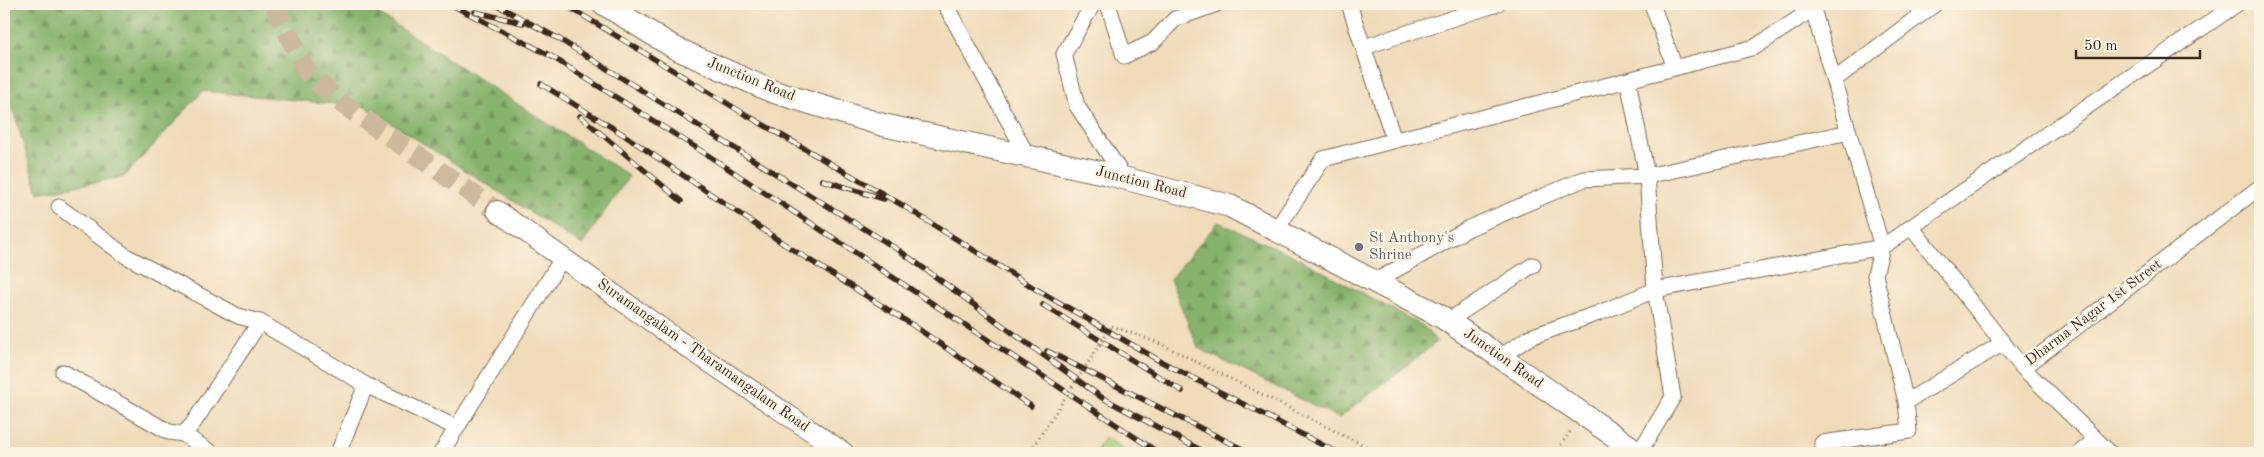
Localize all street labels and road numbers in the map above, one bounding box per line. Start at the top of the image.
street label: Junction Road [705,56,797,104]
street label: Junction Road [1094,164,1188,202]
street label: Dharma Nagar 1st Street [2023,257,2165,369]
street label: Suramangalam - Tharamangalam Road [594,277,812,435]
street label: Junction Road [1461,326,1546,392]

